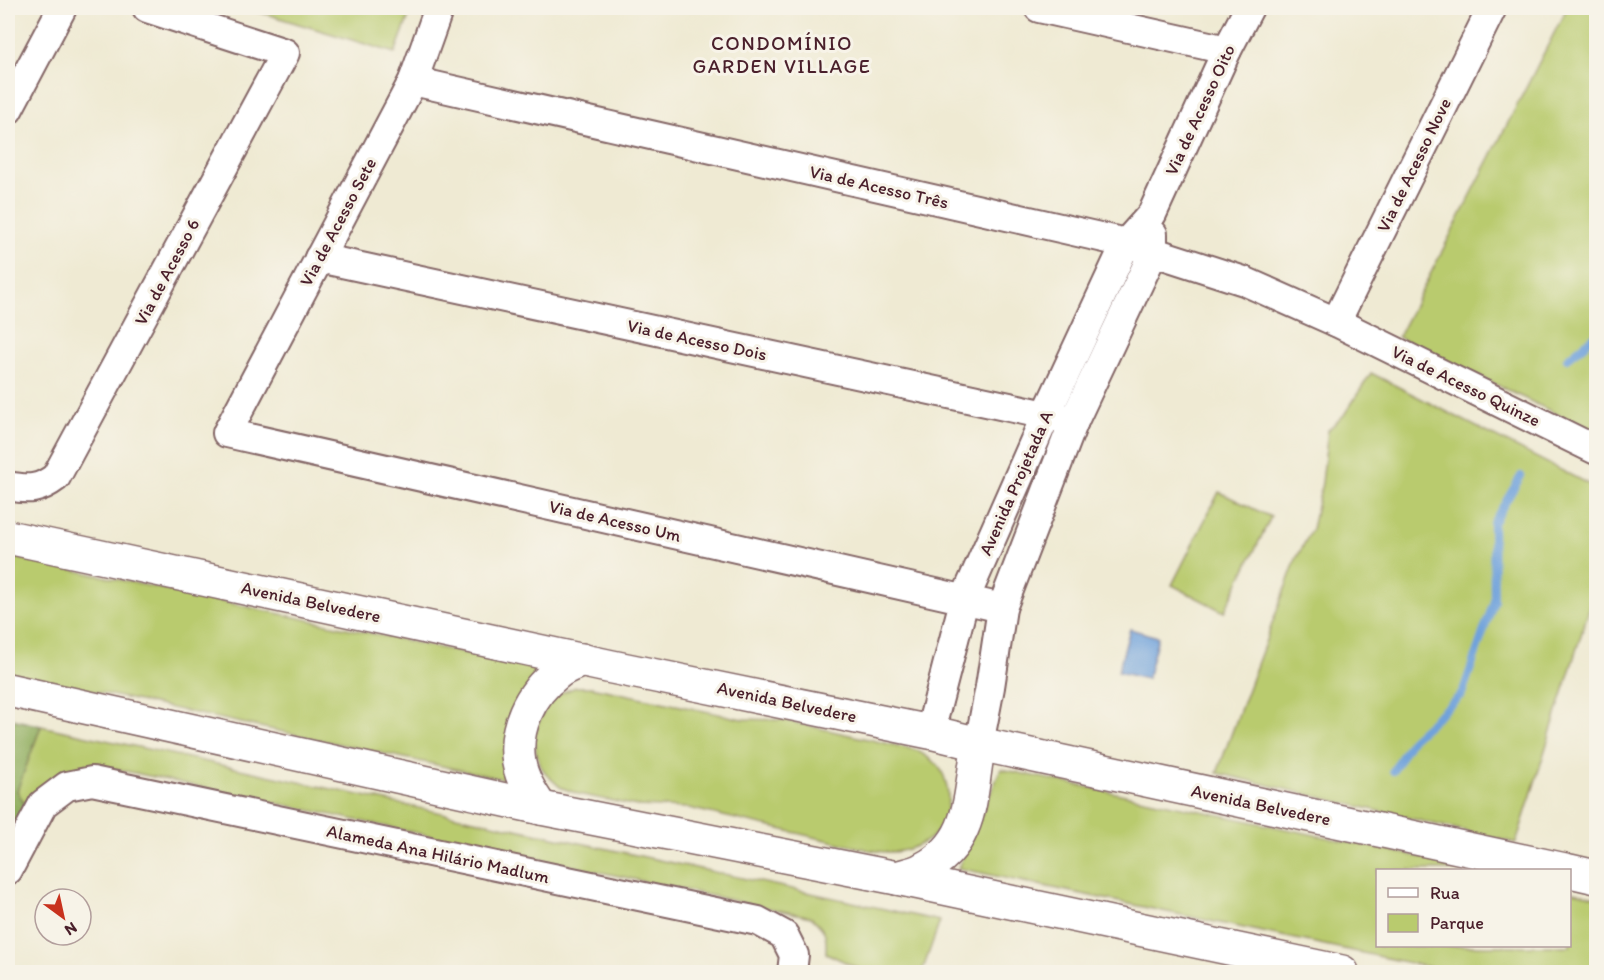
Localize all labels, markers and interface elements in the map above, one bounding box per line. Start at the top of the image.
district label: CONDOMÍNIO GARDEN VILLAGE [693,31,871,78]
street label: Via de Acesso Oito [1160,41,1240,179]
street label: Via de Acesso Nove [1372,94,1456,236]
street label: Via de Acesso Sete [295,154,381,290]
street label: Via de Acesso Três [807,160,951,214]
street label: Via de Acesso 6 [130,215,204,329]
street label: Via de Acesso Dois [625,314,769,366]
street label: Via de Acesso Quinze [1388,340,1544,432]
street label: Avenida Projetada A [974,407,1058,559]
street label: Via de Acesso Um [547,495,684,547]
street label: Avenida Belvedere [239,576,383,628]
street label: Avenida Belvedere [715,676,859,728]
street label: Avenida Belvedere [1189,779,1333,831]
street label: Alameda Ana Hilário Madlum [325,820,551,888]
legend [1376,869,1571,947]
text: Rua [1430,882,1460,904]
north arrow [33,887,93,947]
text: Parque [1430,912,1484,934]
text: N [61,918,81,940]

